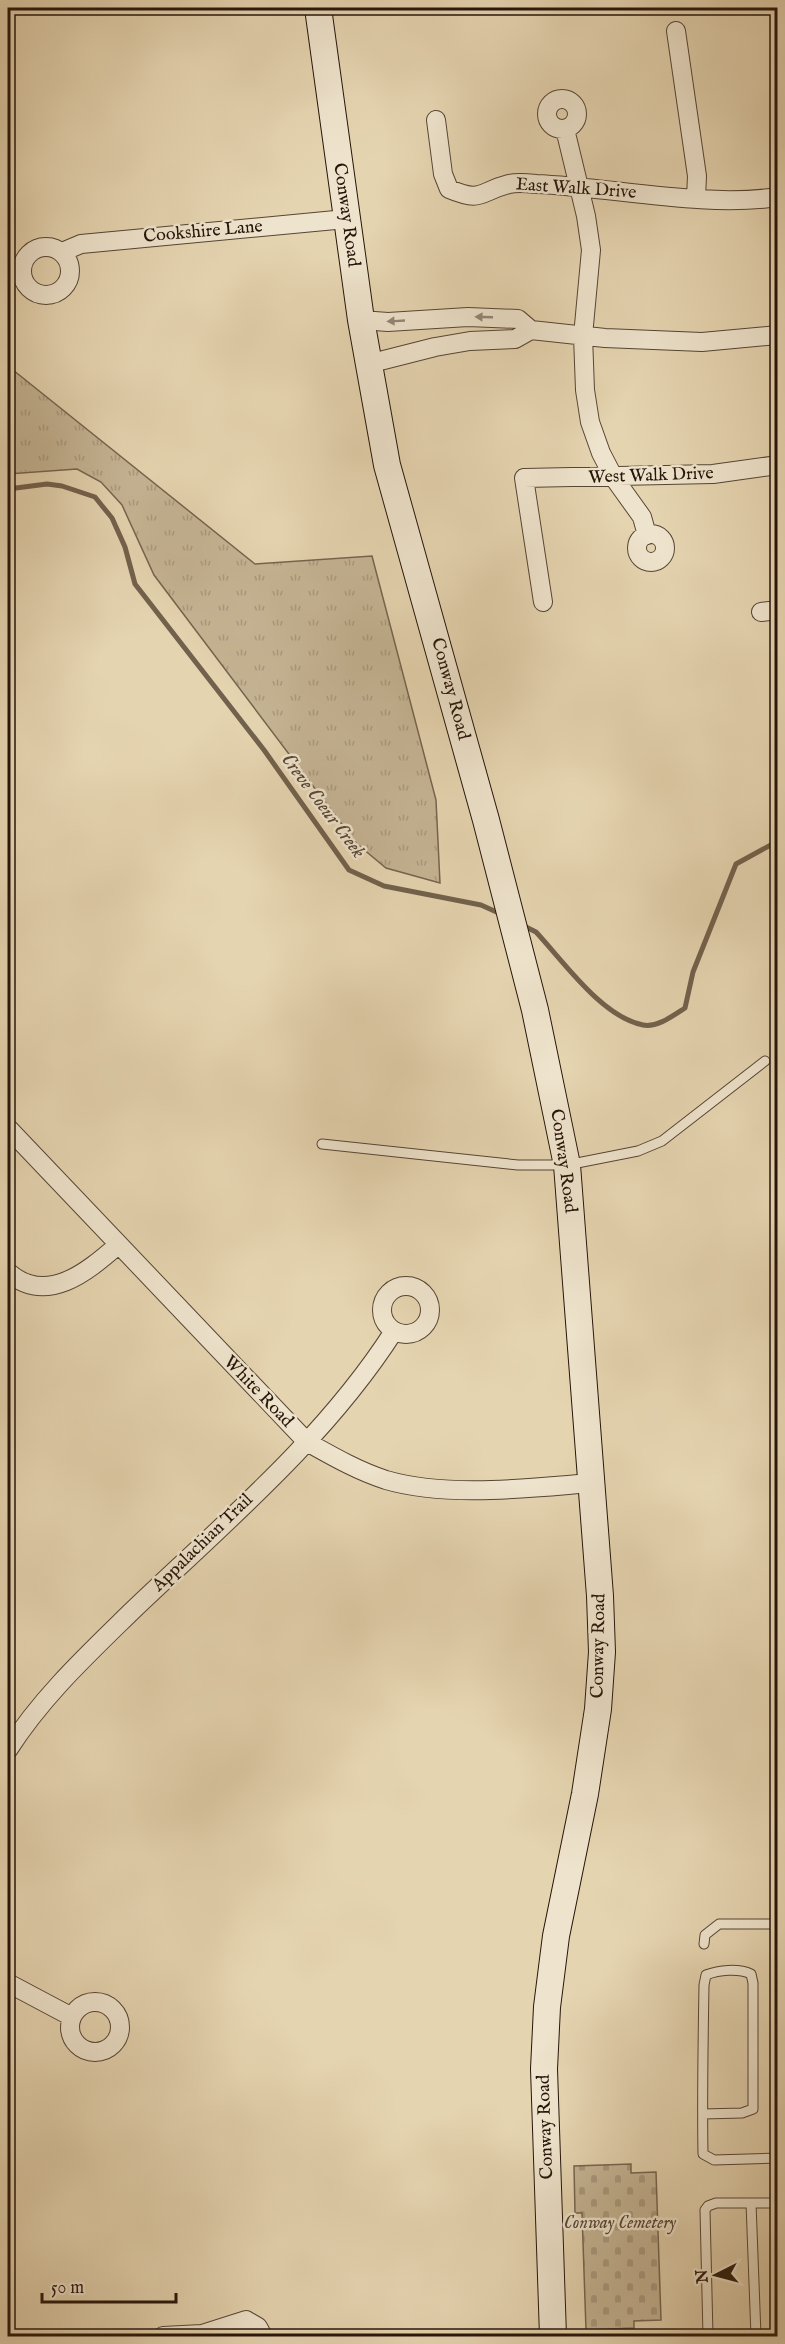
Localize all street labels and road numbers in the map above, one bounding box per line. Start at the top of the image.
street label: Conway Road [327,162,365,269]
street label: East Walk Drive [515,173,637,205]
street label: Cookshire Lane [142,215,264,249]
street label: West Walk Drive [588,462,714,490]
street label: Conway Road [425,635,475,743]
street label: Conway Road [544,1108,582,1215]
street label: White Road [218,1351,298,1433]
street label: Appalachian Trail [147,1489,258,1598]
street label: Conway Road [587,1593,611,1699]
street label: Conway Road [533,2074,559,2180]

